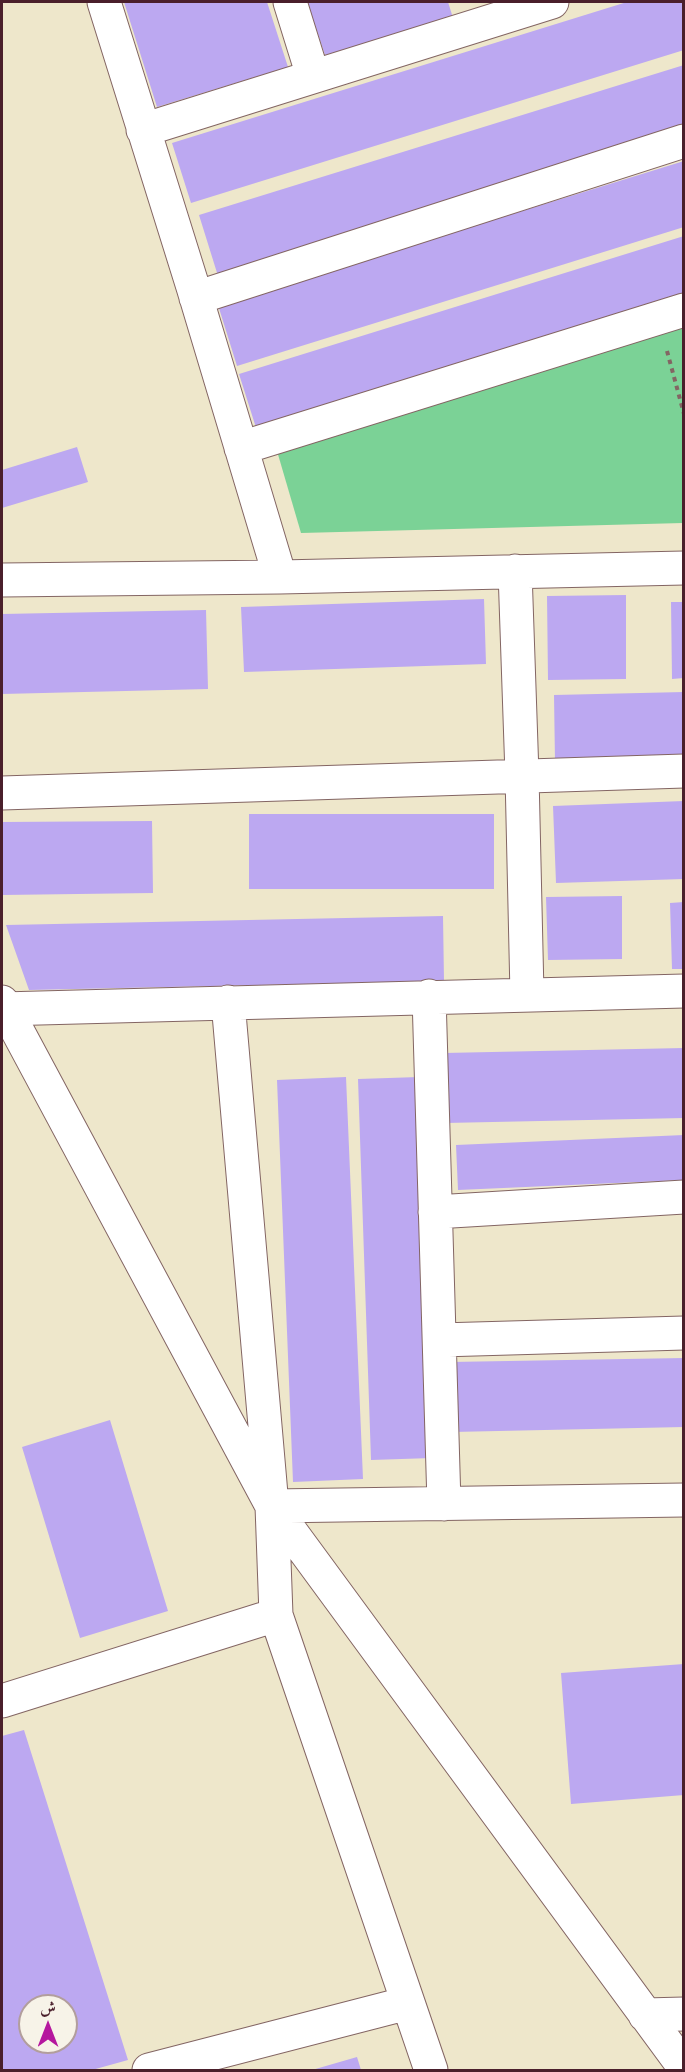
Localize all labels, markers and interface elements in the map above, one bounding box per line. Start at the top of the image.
north arrow [18,1994,78,2054]
text: ش [40,1997,56,2019]

